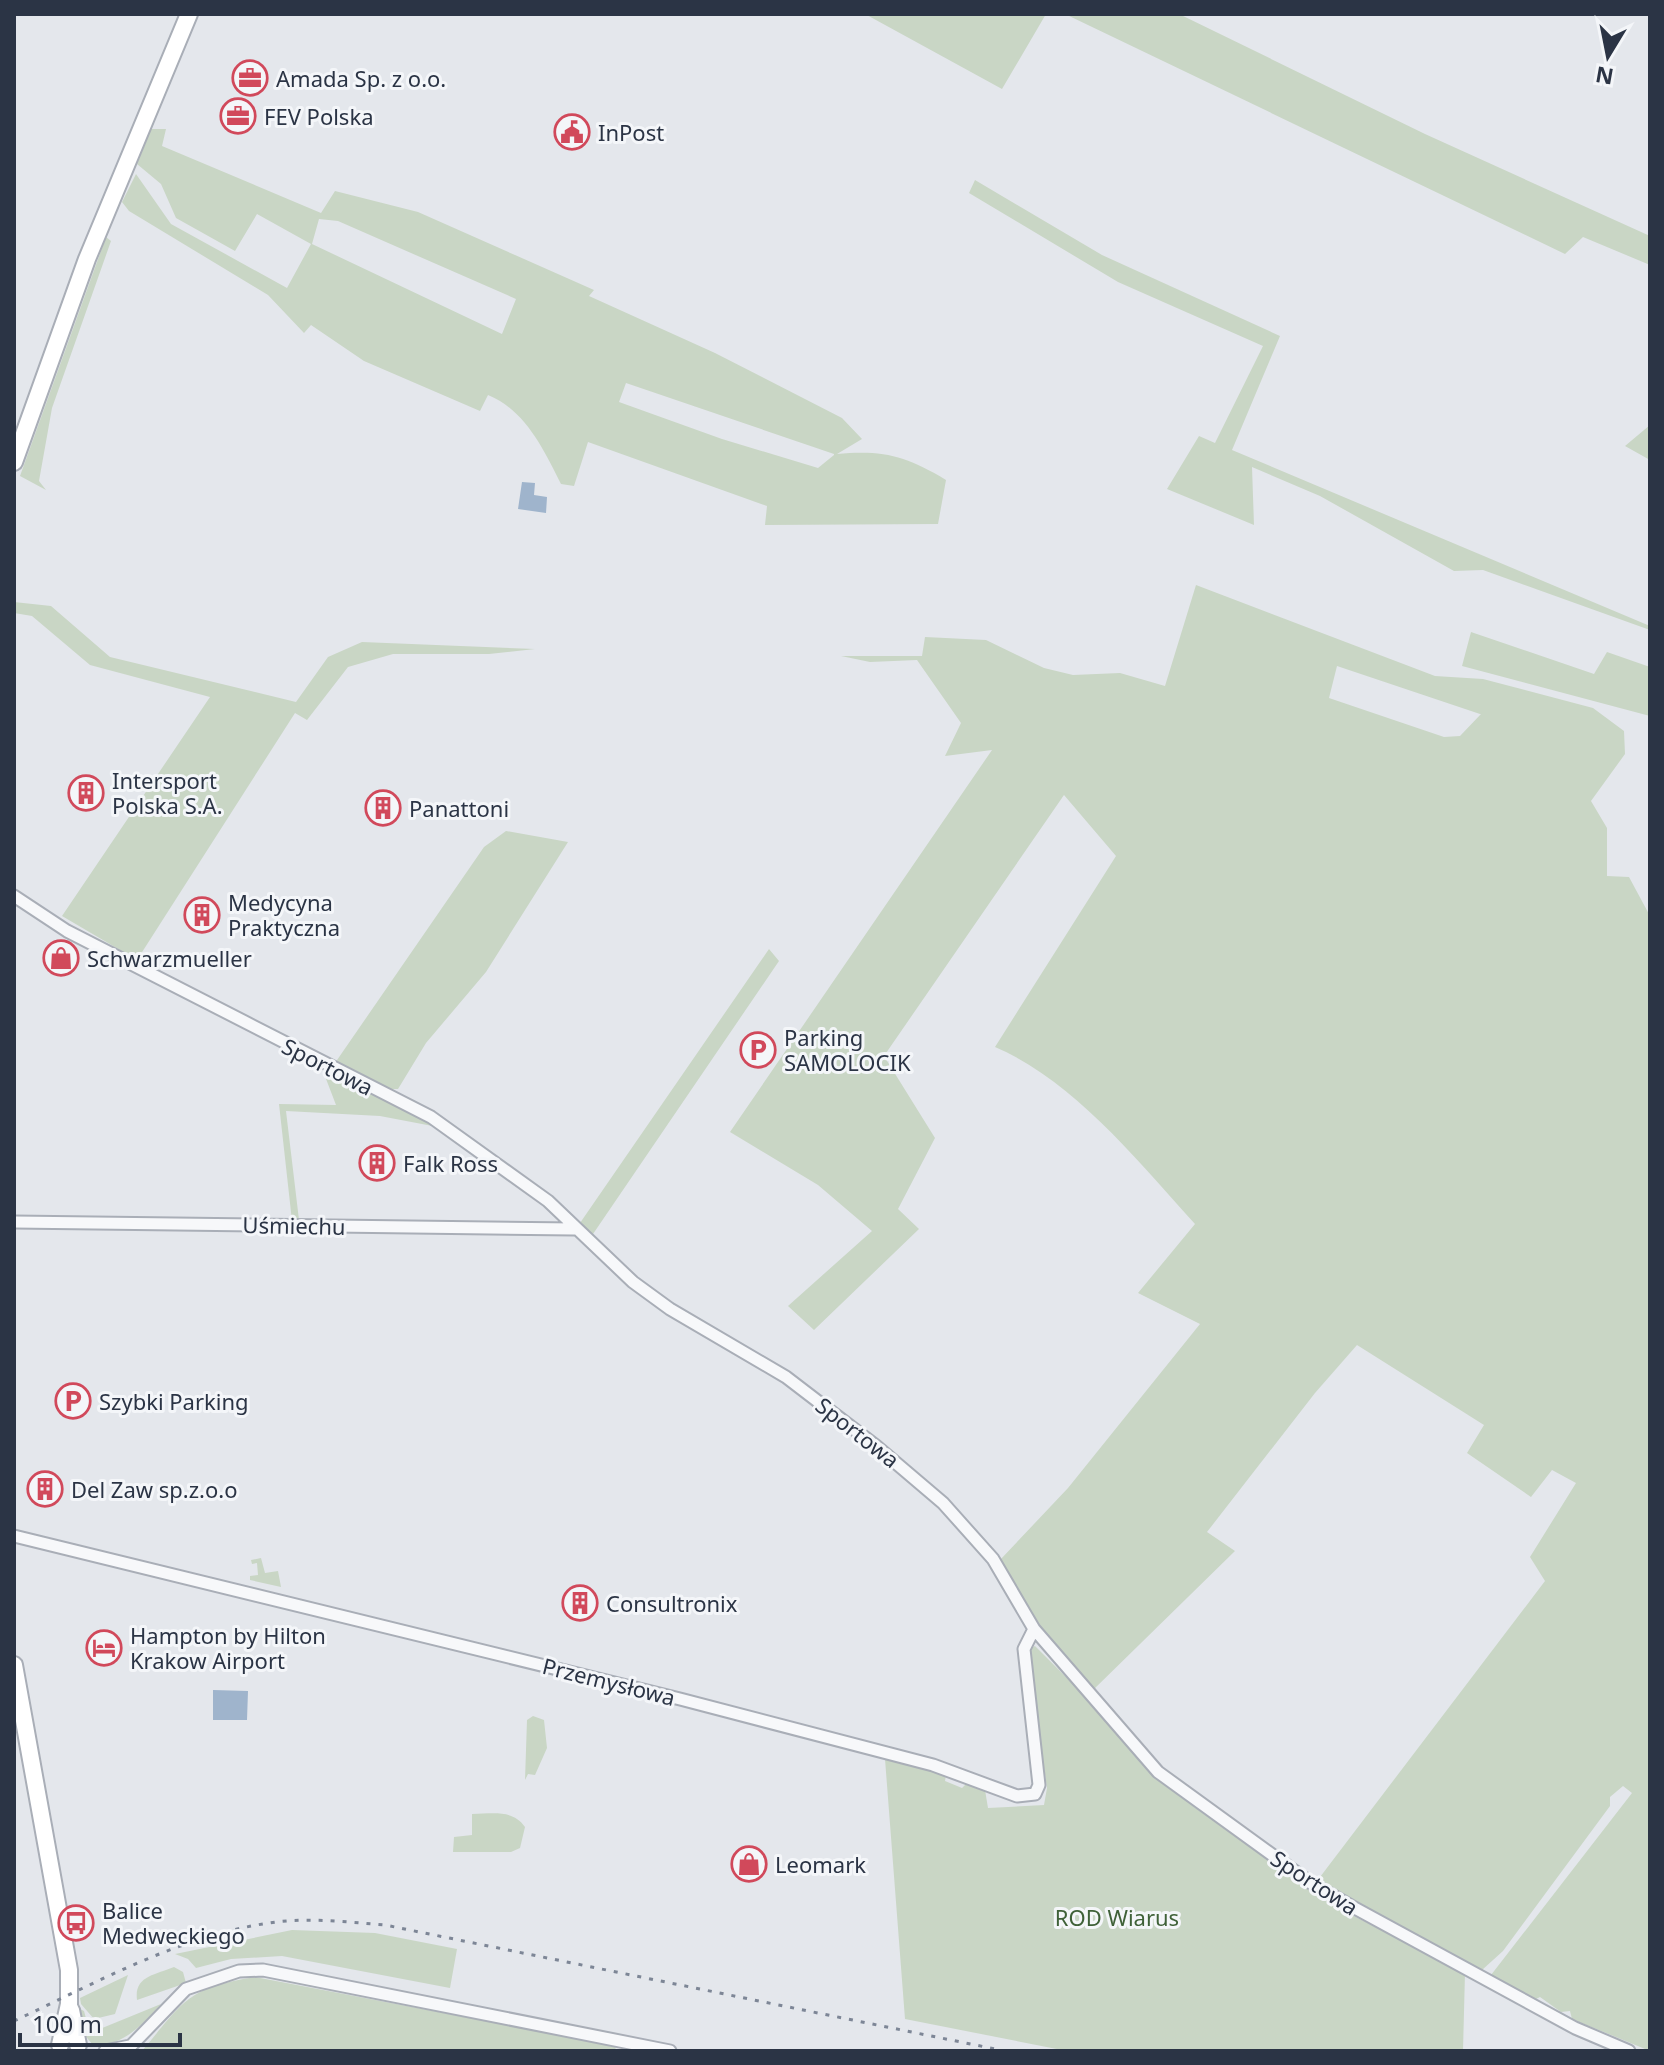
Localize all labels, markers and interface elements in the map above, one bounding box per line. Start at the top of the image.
north arrow [1568,16,1648,96]
office icon: Amada Sp. z o.o. [231,59,269,97]
text: N [1593,60,1616,93]
place label: Amada Sp. z o.o. [276,63,446,93]
office icon: FEV Polska [219,97,257,135]
place label: FEV Polska [264,101,374,131]
public building icon: InPost [553,113,591,151]
place label: InPost [598,117,664,147]
place label: Intersport Polska S.A. [112,765,223,820]
building icon: Intersport Polska S.A. [67,774,105,812]
building icon: Panattoni [364,789,402,827]
place label: Panattoni [409,793,509,823]
place label: Medycyna Praktyczna [228,887,340,942]
building icon: Medycyna Praktyczna [183,896,221,934]
shop icon: Schwarzmueller [42,939,80,977]
place label: Schwarzmueller [87,943,252,973]
place label: Parking SAMOLOCIK [784,1022,911,1077]
street label: Sportowa [277,1030,379,1102]
parking icon: Parking SAMOLOCIK [739,1031,777,1069]
building icon: Falk Ross [358,1144,396,1182]
place label: Falk Ross [403,1148,498,1178]
street label: Uśmiechu [242,1209,346,1241]
parking icon: Szybki Parking [54,1382,92,1420]
place label: Szybki Parking [99,1386,249,1416]
street label: Sportowa [810,1390,906,1474]
building icon: Del Zaw sp.z.o.o [26,1470,64,1508]
place label: Del Zaw sp.z.o.o [71,1474,238,1504]
building icon: Consultronix [561,1584,599,1622]
place label: Consultronix [606,1588,738,1618]
place label: Hampton by Hilton Krakow Airport [130,1620,326,1675]
hotel icon: Hampton by Hilton Krakow Airport [85,1629,123,1667]
street label: Przemysłowa [540,1650,678,1712]
street label: Sportowa [1266,1843,1364,1921]
shop icon: Leomark [730,1845,768,1883]
place label: Leomark [775,1849,866,1879]
place label: Balice Medweckiego [102,1895,245,1950]
park label: ROD Wiarus [1055,1902,1179,1932]
bus stop icon: Balice Medweckiego [57,1904,95,1942]
scale bar [20,1997,180,2047]
text: 100 m [32,2007,102,2040]

